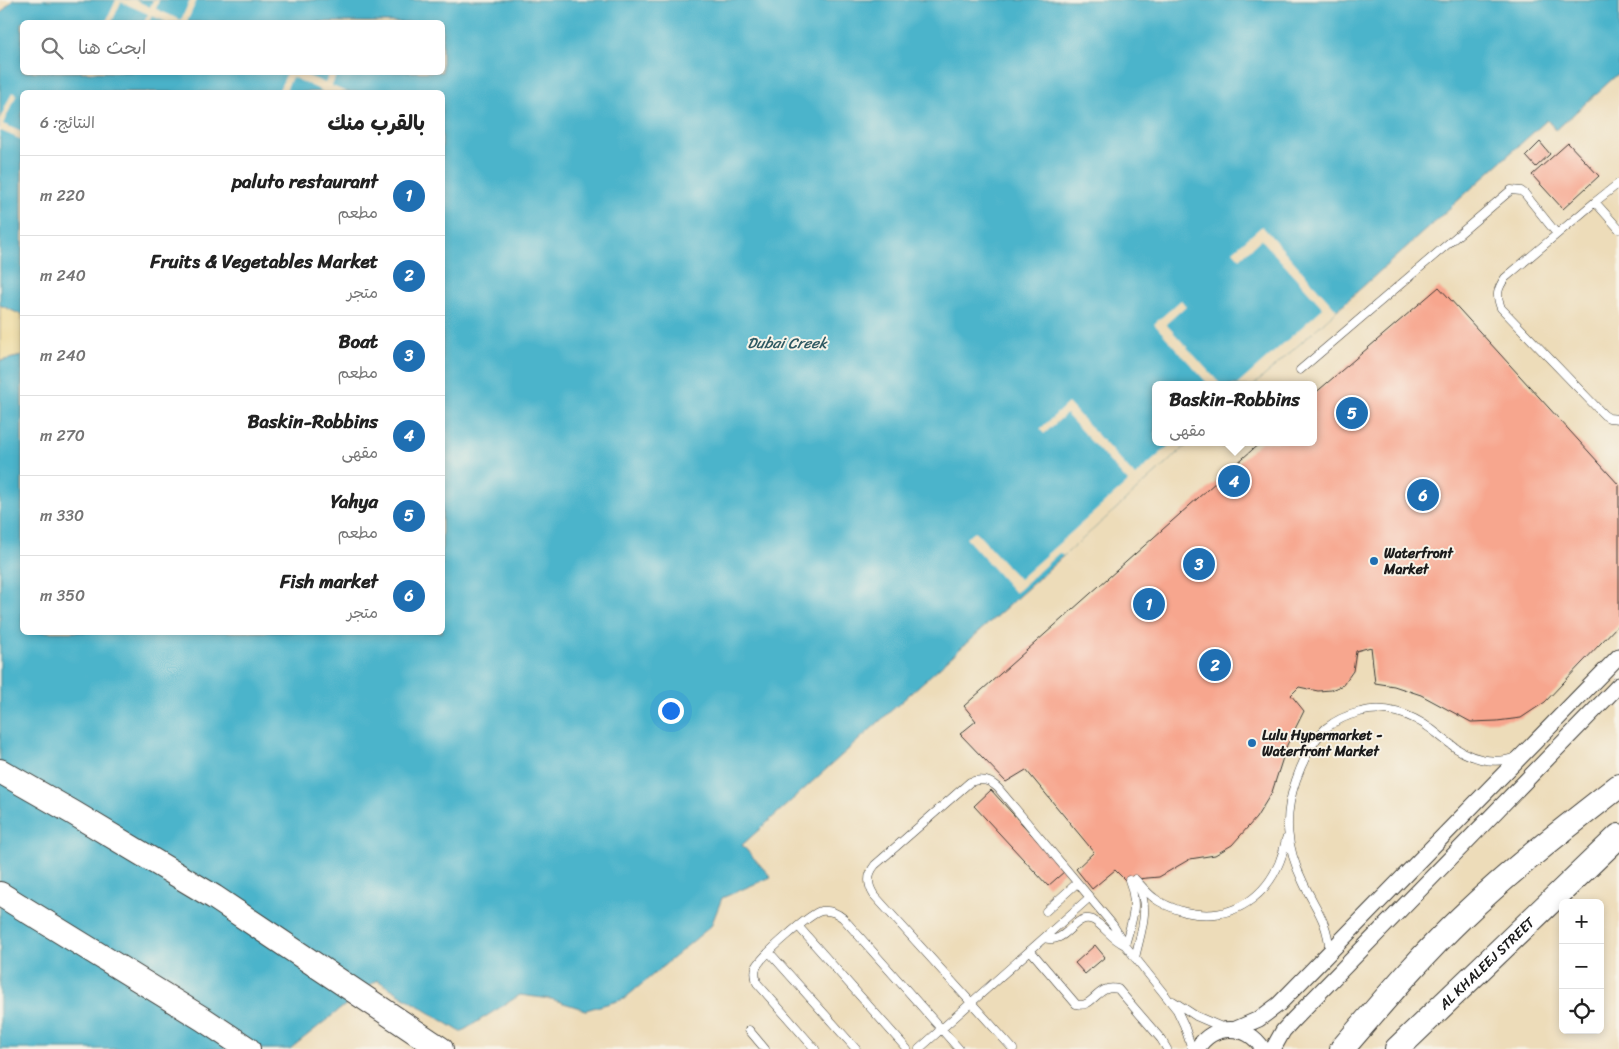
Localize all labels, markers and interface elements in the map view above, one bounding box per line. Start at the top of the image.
search box [20,20,445,75]
text: ابحث هنا [78,31,146,64]
icon: search [38,34,66,62]
text: بالقرب منك [327,104,425,142]
text: النتائج: 6 [40,108,95,137]
text: paluto restaurant [232,165,378,198]
text: 220 m [40,181,85,210]
text: 1 [406,181,412,210]
text: مطعم [338,198,378,227]
text: Fruits & Vegetables Market [150,245,378,278]
text: 240 m [40,261,86,290]
text: 2 [404,261,414,290]
text: متجر [347,278,378,307]
text: Boat [339,325,378,358]
water label: Dubai Creek [747,330,828,356]
text: 240 m [40,341,86,370]
text: 3 [405,341,413,370]
text: مطعم [338,358,378,387]
popup [1152,381,1317,446]
text: Baskin-Robbins [1169,383,1300,416]
pin: 5 [1336,394,1368,432]
text: Baskin-Robbins [247,405,378,438]
text: مقهى [1169,416,1206,445]
text: 270 m [40,421,85,450]
text: 4 [404,421,414,450]
text: مقهى [341,438,378,467]
pin: 4 [1218,462,1250,500]
pin: 6 [1407,476,1439,514]
text: Yahya [331,485,378,518]
text: 330 m [40,501,84,530]
text: 5 [404,501,414,530]
text: مطعم [338,518,378,547]
place label: Waterfront Market [1383,541,1454,582]
pin: 3 [1183,545,1215,583]
marker: Waterfront Market [1368,555,1380,567]
text: Fish market [280,565,378,598]
text: 350 m [40,581,85,610]
text: 6 [404,581,414,610]
pin: 1 [1133,585,1165,623]
text: متجر [347,598,378,627]
pin: 2 [1199,646,1231,684]
your location [658,698,684,724]
place label: Lulu Hypermarket - Waterfront Market [1262,723,1383,764]
marker: Lulu Hypermarket - Waterfront Market [1246,737,1258,749]
map controls [1559,899,1604,1034]
button: + [1559,899,1604,944]
street label: AL KHALEEJ STREET [1432,910,1541,1017]
button: − [1559,944,1604,989]
button: locate [1559,989,1604,1034]

